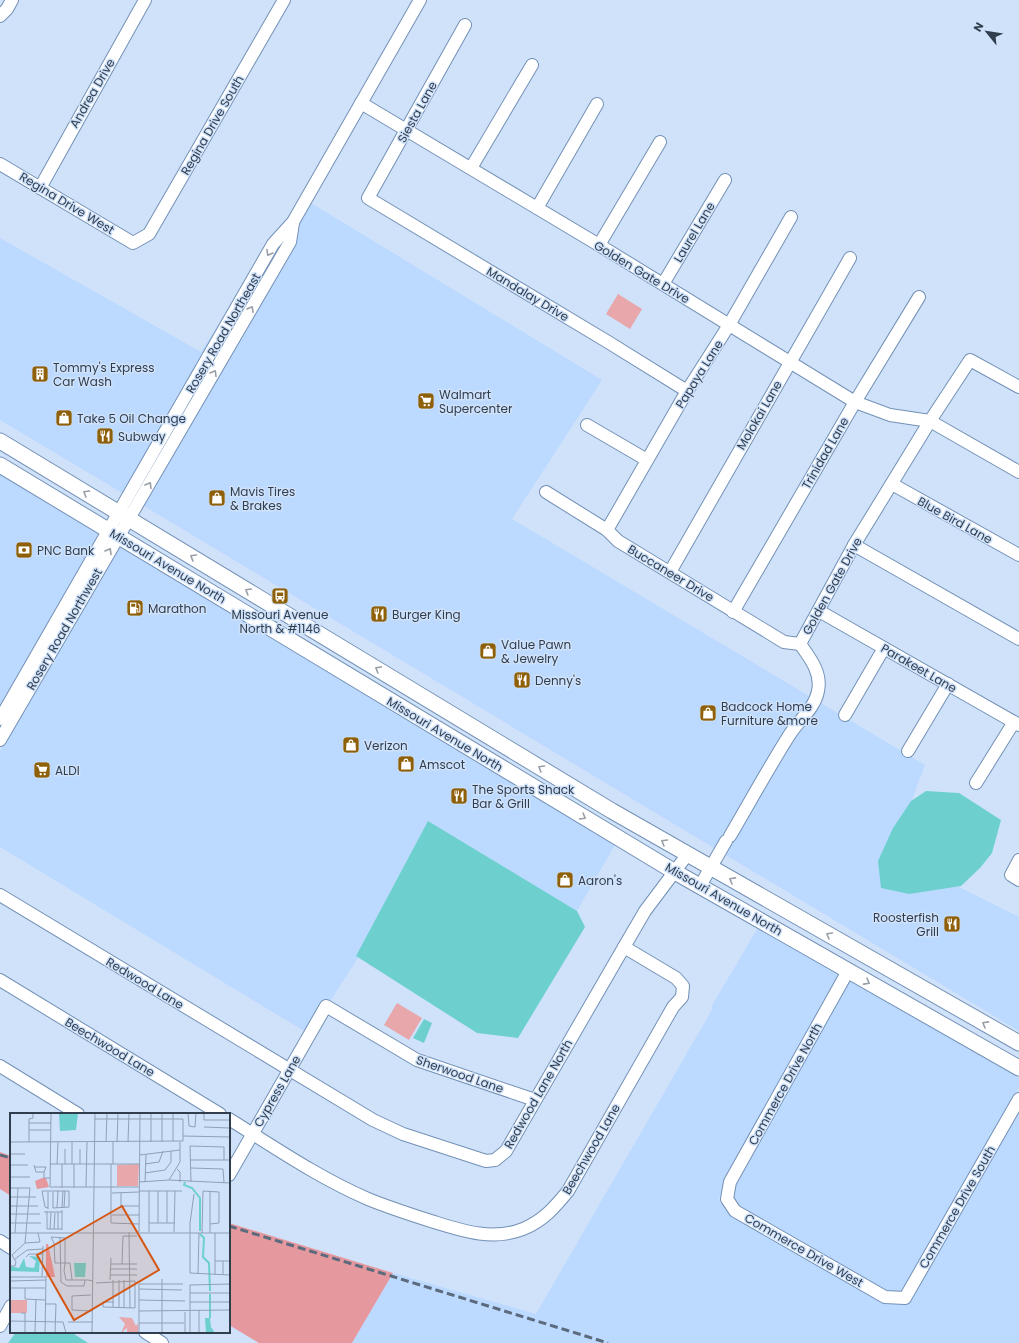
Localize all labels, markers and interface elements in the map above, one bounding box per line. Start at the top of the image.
north arrow [967,12,1007,52]
text: N [969,19,987,35]
street label: Andrea Drive [65,55,119,131]
street label: Regina Drive South [177,72,247,178]
street label: Siesta Lane [393,78,441,146]
street label: Regina Drive West [16,168,118,238]
street label: Laurel Lane [669,199,719,265]
street label: Golden Gate Drive [591,237,693,307]
one-way arrow [266,248,273,256]
street label: Mandalay Drive [484,263,572,325]
street label: Rosery Road Northeast [182,270,264,396]
one-way arrow [247,306,254,313]
street label: Papaya Lane [671,337,727,411]
place label: Tommy's Express Car Wash [53,359,155,390]
building icon: Tommy's Express Car Wash [30,364,50,384]
one-way arrow [210,370,217,377]
street label: Molokai Lane [732,377,786,453]
place label: Walmart Supercenter [439,386,513,417]
supermarket icon: Walmart Supercenter [416,391,436,411]
shop icon: Take 5 Oil Change [54,408,74,428]
place label: Take 5 Oil Change [77,410,186,427]
street label: Trinidad Lane [798,414,852,492]
restaurant icon: Subway [95,426,115,446]
place label: Subway [118,428,166,445]
one-way arrow [144,482,152,489]
place label: Mavis Tires & Brakes [230,483,295,514]
shop icon: Mavis Tires & Brakes [207,488,227,508]
one-way arrow [83,490,90,497]
street label: Blue Bird Lane [915,492,995,548]
street label: Missouri Avenue North [107,525,229,607]
street label: Golden Gate Drive [798,534,866,638]
bank icon: PNC Bank [14,540,34,560]
street label: Buccaneer Drive [625,540,717,606]
place label: PNC Bank [37,542,95,559]
one-way arrow [105,548,112,555]
one-way arrow [190,554,197,562]
street label: Rosery Road Northwest [22,565,106,693]
bus stop icon: Missouri Avenue North & #1146 [270,586,290,606]
one-way arrow [245,588,252,595]
fuel station icon: Marathon [125,598,145,618]
place label: Marathon [148,600,206,617]
restaurant icon: Burger King [369,604,389,624]
place label: Missouri Avenue North & #1146 [232,606,328,637]
place label: Burger King [392,606,461,623]
place label: Value Pawn & Jewelry [501,636,571,667]
street label: Parakeet Lane [878,639,960,697]
shop icon: Value Pawn & Jewelry [478,641,498,661]
one-way arrow [375,667,382,674]
restaurant icon: Denny's [512,670,532,690]
place label: Denny's [535,672,581,689]
street label: Missouri Avenue North [384,693,506,775]
place label: Badcock Home Furniture &more [721,698,818,729]
shop icon: Badcock Home Furniture &more [698,703,718,723]
shop icon: Verizon [341,735,361,755]
place label: Verizon [364,737,408,754]
shop icon: Amscot [396,754,416,774]
place label: Amscot [419,756,465,773]
supermarket icon: ALDI [32,760,52,780]
place label: ALDI [55,762,80,779]
one-way arrow [538,765,545,772]
place label: The Sports Shack Bar & Grill [472,781,575,812]
restaurant icon: The Sports Shack Bar & Grill [449,786,469,806]
one-way arrow [579,812,586,819]
one-way arrow [661,839,669,846]
street label: Missouri Avenue North [662,858,786,940]
shop icon: Aaron's [555,870,575,890]
place label: Aaron's [578,872,622,889]
one-way arrow [729,878,736,885]
place label: Roosterfish Grill [873,909,939,940]
restaurant icon: Roosterfish Grill [942,914,962,934]
one-way arrow [826,933,833,940]
street label: Redwood Lane [103,953,187,1013]
one-way arrow [863,977,870,984]
street label: Beechwood Lane [62,1013,158,1081]
street label: Commerce Drive North [744,1020,826,1148]
one-way arrow [982,1021,989,1029]
street label: Redwood Lane North [500,1036,576,1152]
street label: Sherwood Lane [414,1051,506,1097]
street label: Cypress Lane [250,1052,304,1130]
street label: Beechwood Lane [558,1101,624,1197]
inset map [10,1113,230,1333]
street label: Commerce Drive South [915,1142,999,1272]
street label: Commerce Drive West [741,1209,867,1291]

